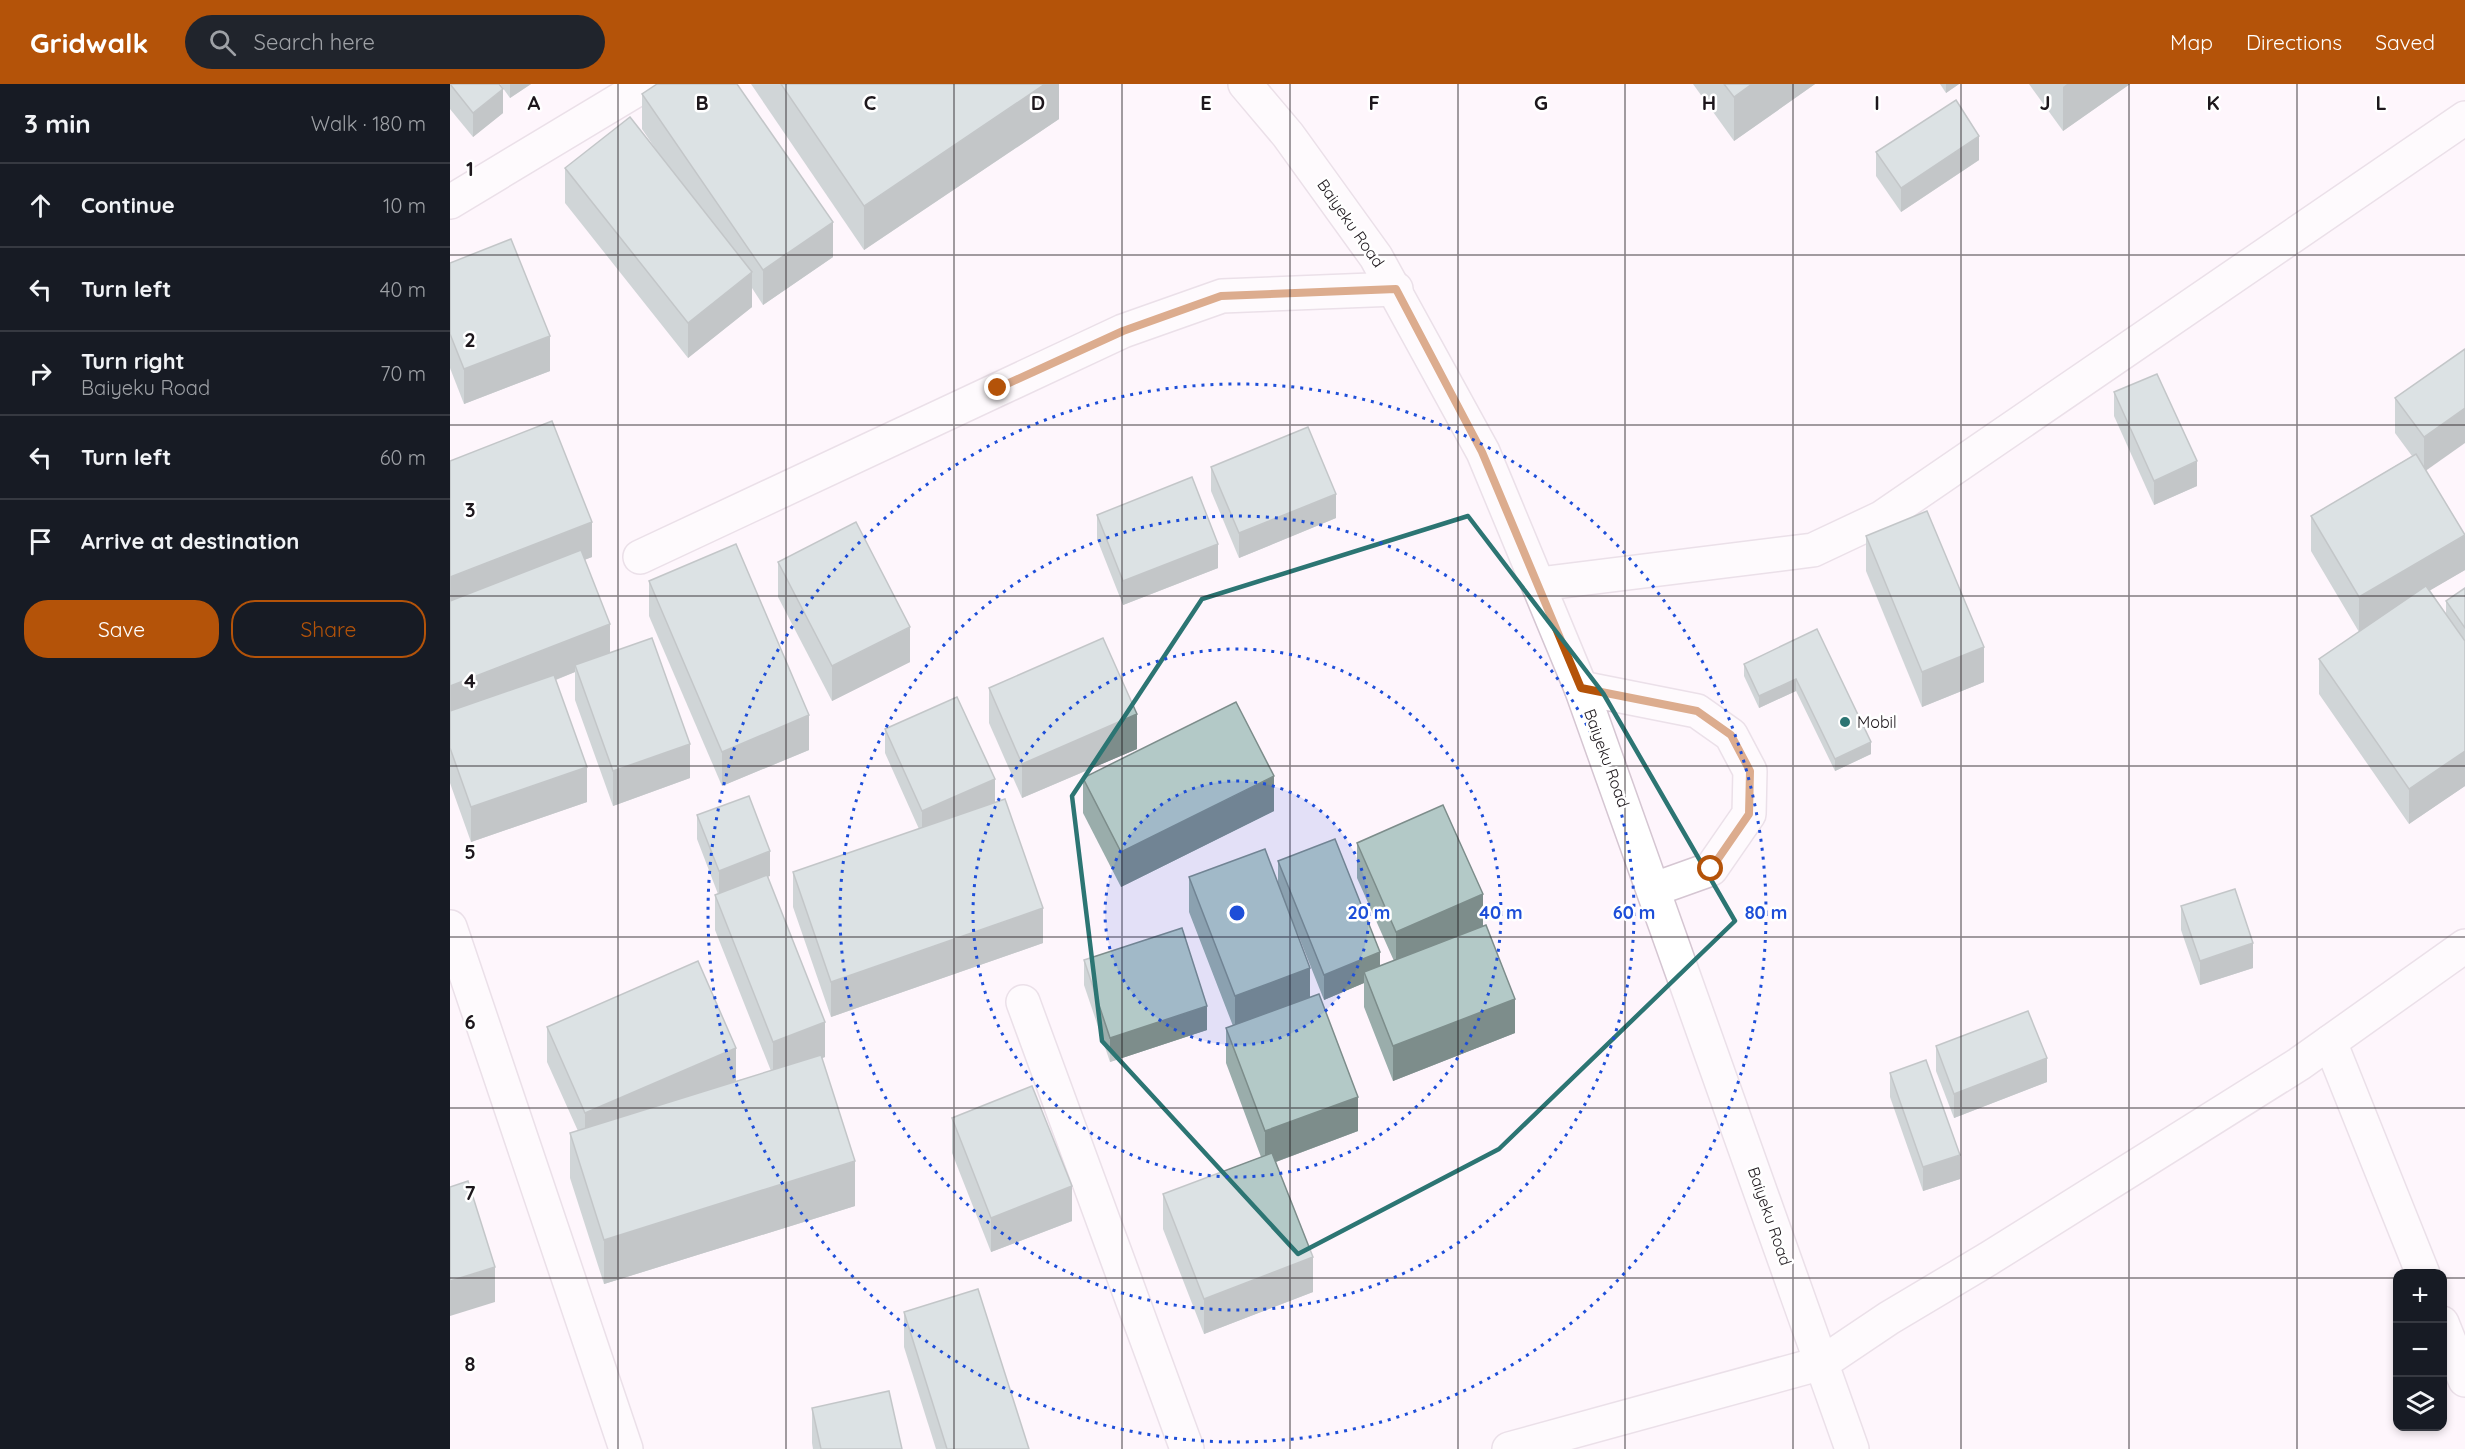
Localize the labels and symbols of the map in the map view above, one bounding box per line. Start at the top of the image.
text: A [528,90,541,115]
text: B [695,90,709,115]
text: C [864,90,877,115]
text: D [1031,90,1045,115]
text: E [1200,90,1212,115]
text: F [1368,90,1380,115]
text: G [1534,90,1548,115]
text: H [1702,90,1716,115]
text: I [1874,90,1880,115]
text: J [2039,90,2051,115]
text: K [2206,90,2220,115]
text: L [2375,90,2387,115]
text: 1 [466,156,474,181]
street label: Baiyeku Road [1313,175,1389,271]
text: 2 [464,327,476,352]
route end [984,374,1010,400]
text: 3 [465,497,475,522]
text: 4 [464,668,476,693]
street label: Baiyeku Road [1580,706,1634,810]
place label: Mobil [1857,712,1897,732]
marker: Mobil [1838,715,1852,729]
text: 5 [464,839,476,864]
route start [1697,855,1723,881]
text: 20 m [1348,901,1390,924]
text: 40 m [1479,901,1523,924]
text: 60 m [1613,901,1655,924]
text: 80 m [1745,901,1787,924]
centre of rings [1227,903,1247,923]
text: 6 [464,1009,476,1034]
street label: Baiyeku Road [1744,1164,1796,1268]
text: 7 [465,1180,476,1205]
text: 8 [465,1351,476,1376]

